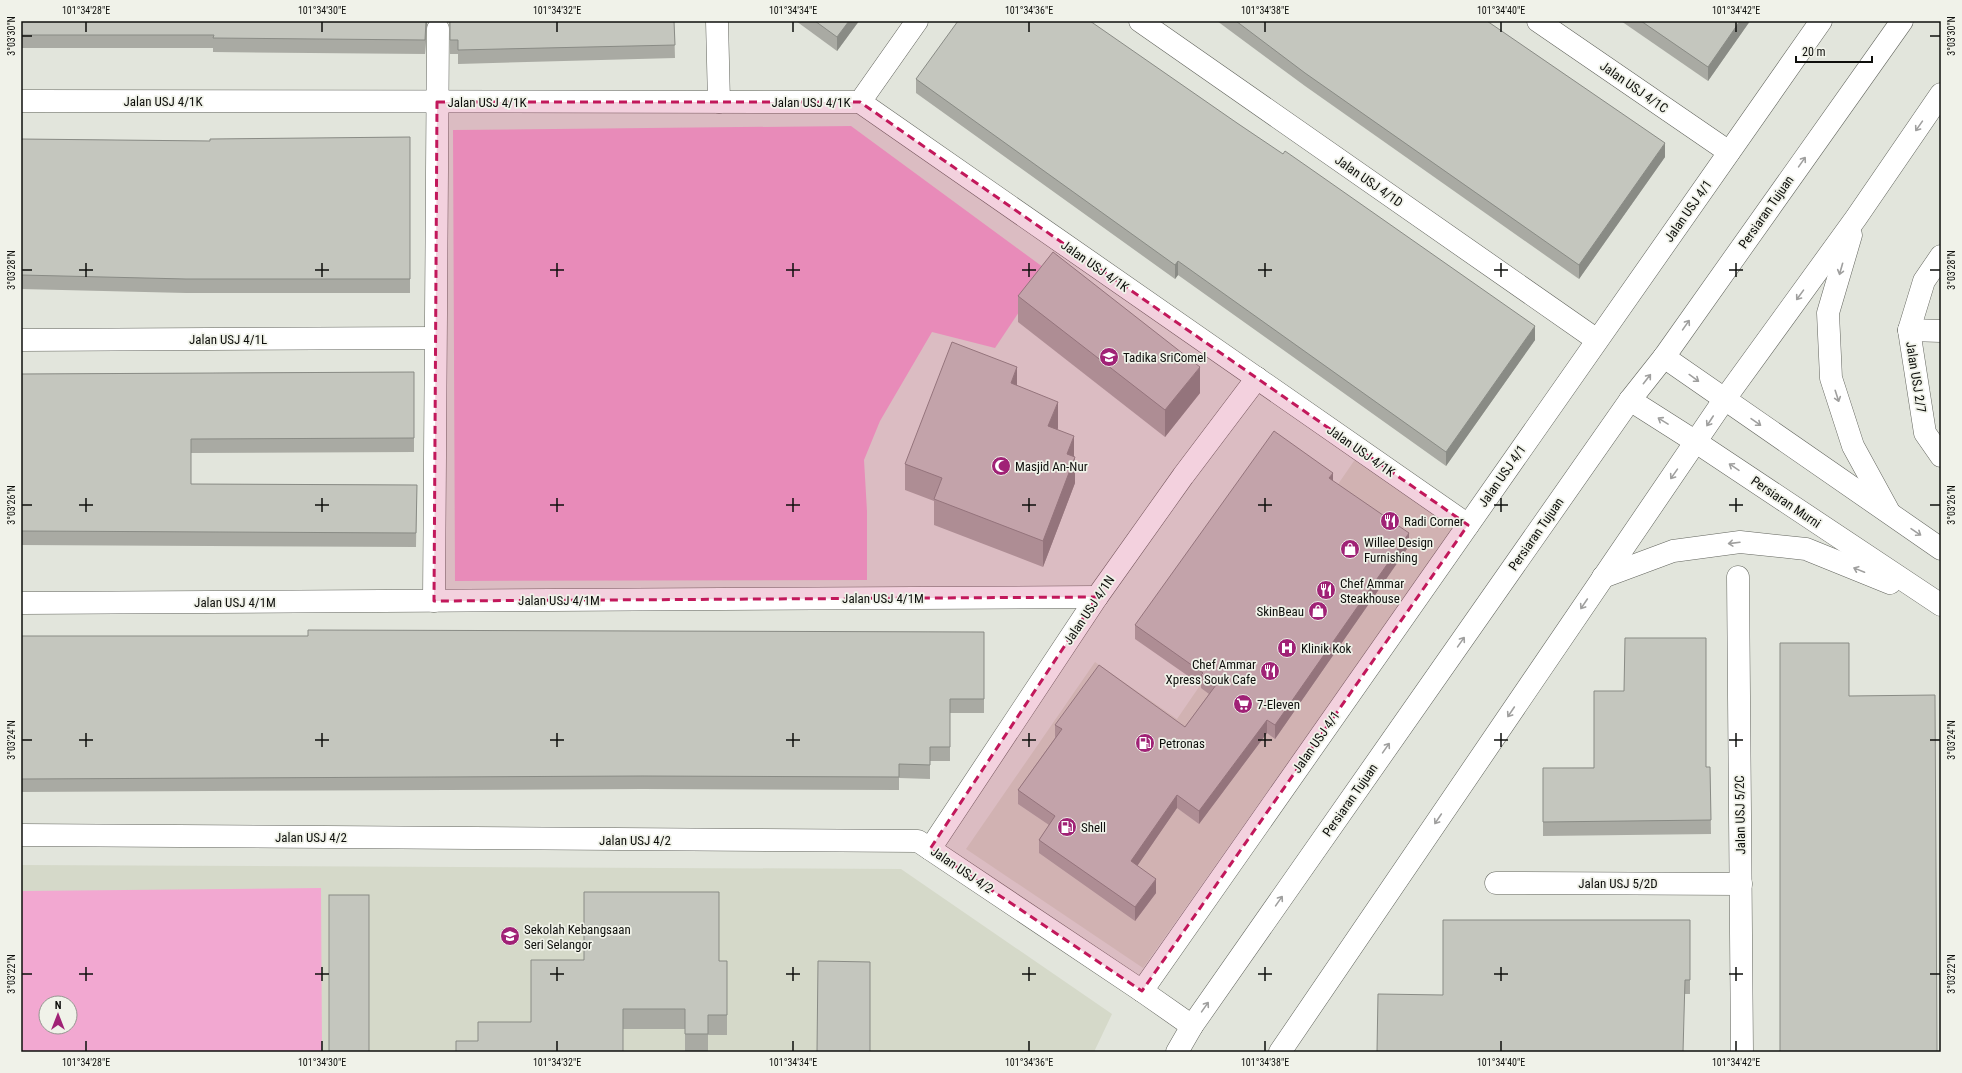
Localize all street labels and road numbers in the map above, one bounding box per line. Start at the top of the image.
street label: Jalan USJ 4/1C [1597,58,1671,116]
street label: Jalan USJ 4/1K [123,94,203,109]
street label: Jalan USJ 4/1K [447,95,527,110]
street label: Jalan USJ 4/1K [771,95,851,110]
street label: Jalan USJ 4/1D [1332,152,1406,210]
street label: Persiaran Tujuan [1735,173,1797,251]
street label: Jalan USJ 4/1 [1661,177,1715,245]
street label: Jalan USJ 4/1K [1058,237,1132,295]
street label: Jalan USJ 4/1L [189,332,267,347]
street label: Jalan USJ 2/7 [1903,340,1929,414]
street label: Jalan USJ 4/1K [1324,422,1398,480]
street label: Jalan USJ 4/1 [1475,442,1529,510]
street label: Persiaran Murni [1748,473,1824,531]
street label: Persiaran Tujuan [1505,495,1567,573]
street label: Jalan USJ 4/1N [1060,573,1118,647]
street label: Jalan USJ 4/1M [842,591,924,606]
street label: Jalan USJ 4/1M [518,593,600,608]
street label: Jalan USJ 4/1M [194,595,276,610]
street label: Jalan USJ 4/1 [1289,708,1343,776]
street label: Persiaran Tujuan [1319,761,1381,839]
street label: Jalan USJ 5/2C [1732,775,1748,855]
street label: Jalan USJ 4/2 [275,830,347,845]
street label: Jalan USJ 4/2 [599,833,671,848]
street label: Jalan USJ 4/2 [928,844,996,896]
street label: Jalan USJ 5/2D [1578,876,1658,891]

